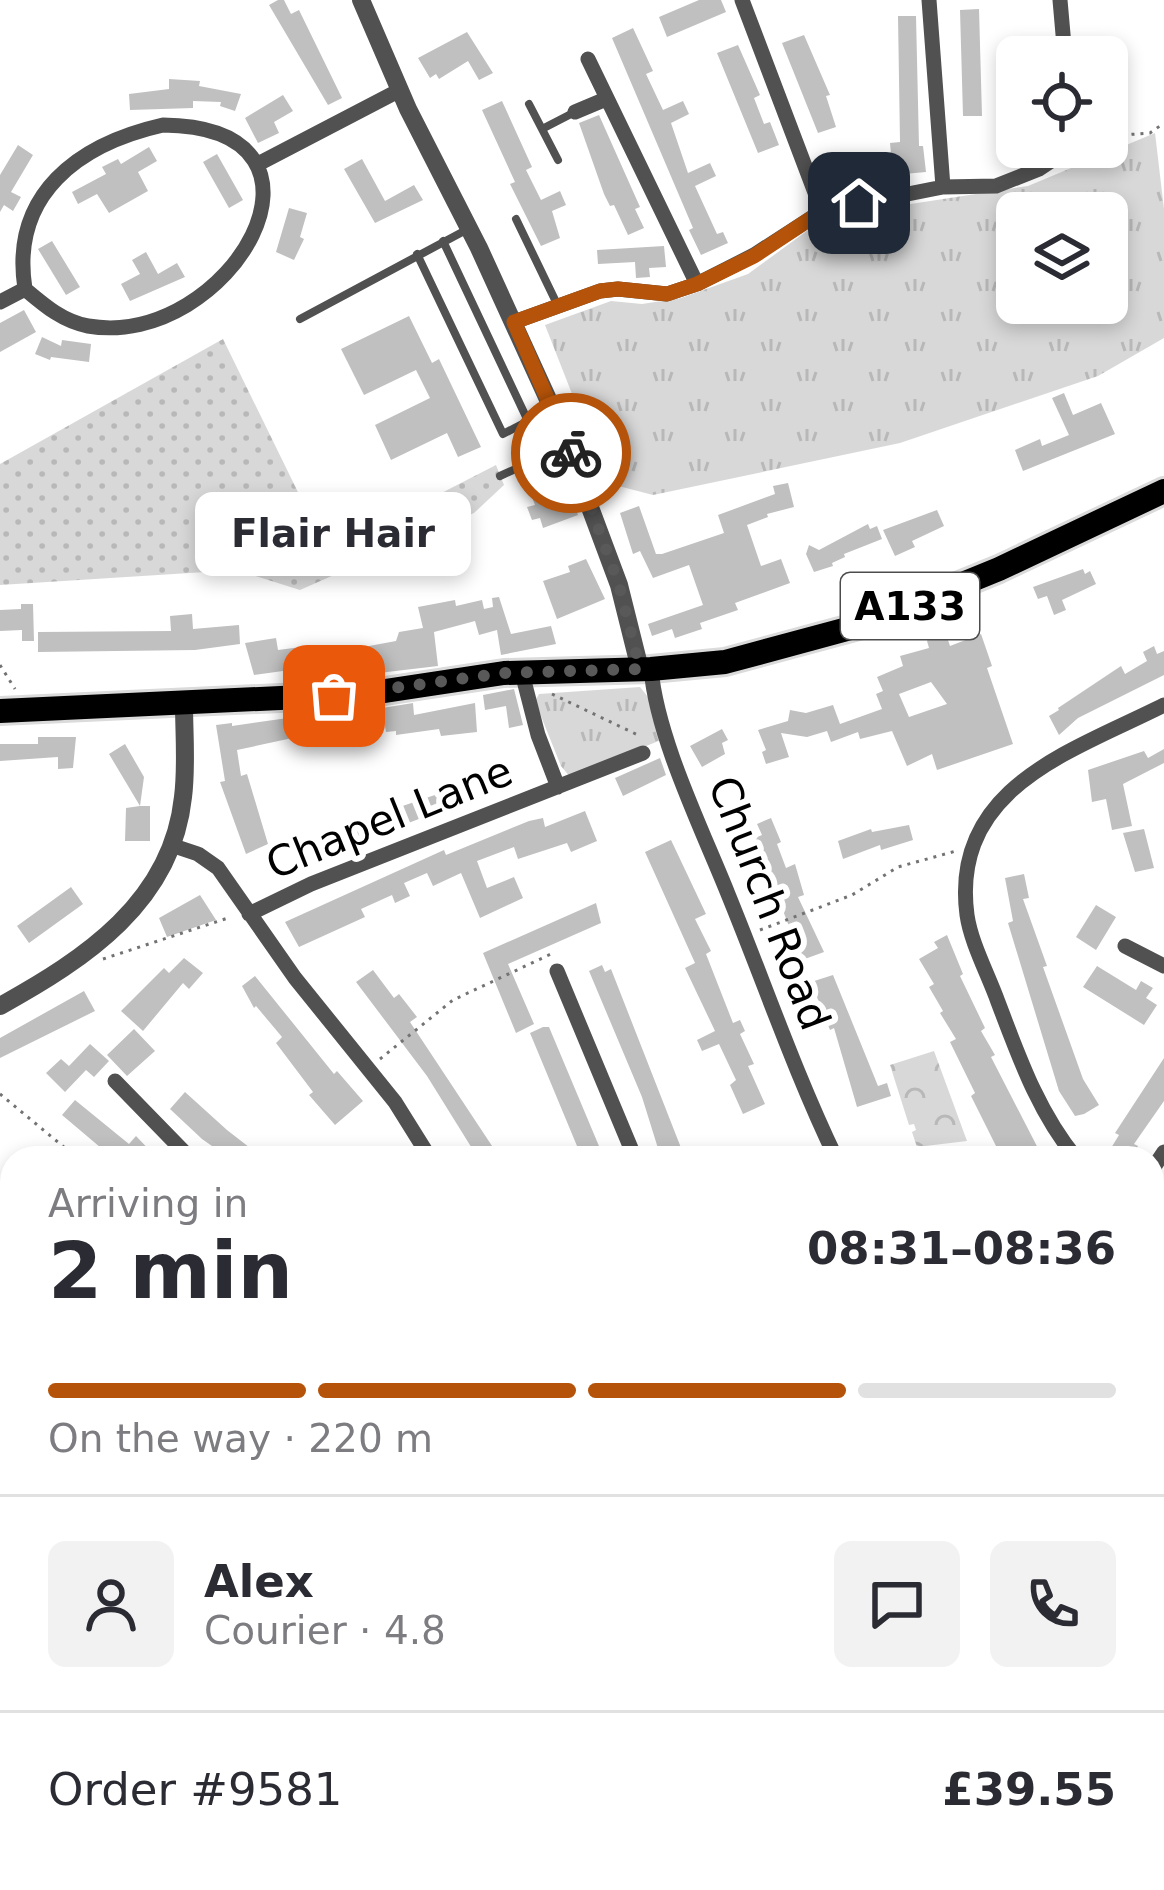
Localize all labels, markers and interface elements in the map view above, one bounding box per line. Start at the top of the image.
map controls [996,36,1128,324]
button: locate [996,36,1128,168]
pin [808,152,910,254]
icon: home [826,170,892,236]
button: layers [996,192,1128,324]
courier [511,393,631,513]
icon: bike [538,420,604,486]
callout: Flair Hair [196,492,472,576]
text: Flair Hair [231,511,435,556]
road number: A133 [841,573,979,639]
pin [283,645,385,747]
icon: bag [301,663,367,729]
street label: Chapel Lane [259,746,519,889]
street label: Church Road [699,770,840,1037]
text: Arriving in [48,1181,248,1226]
text: 08:31–08:36 [807,1222,1116,1275]
text: 2 min [48,1226,293,1316]
text: On the way · 220 m [48,1416,433,1461]
button: person [48,1541,174,1667]
button: chat [834,1541,960,1667]
button: phone [990,1541,1116,1667]
text: Alex [204,1555,314,1608]
text: Courier · 4.8 [204,1608,446,1653]
text: Order #9581 [48,1763,342,1816]
text: £39.55 [942,1763,1116,1816]

